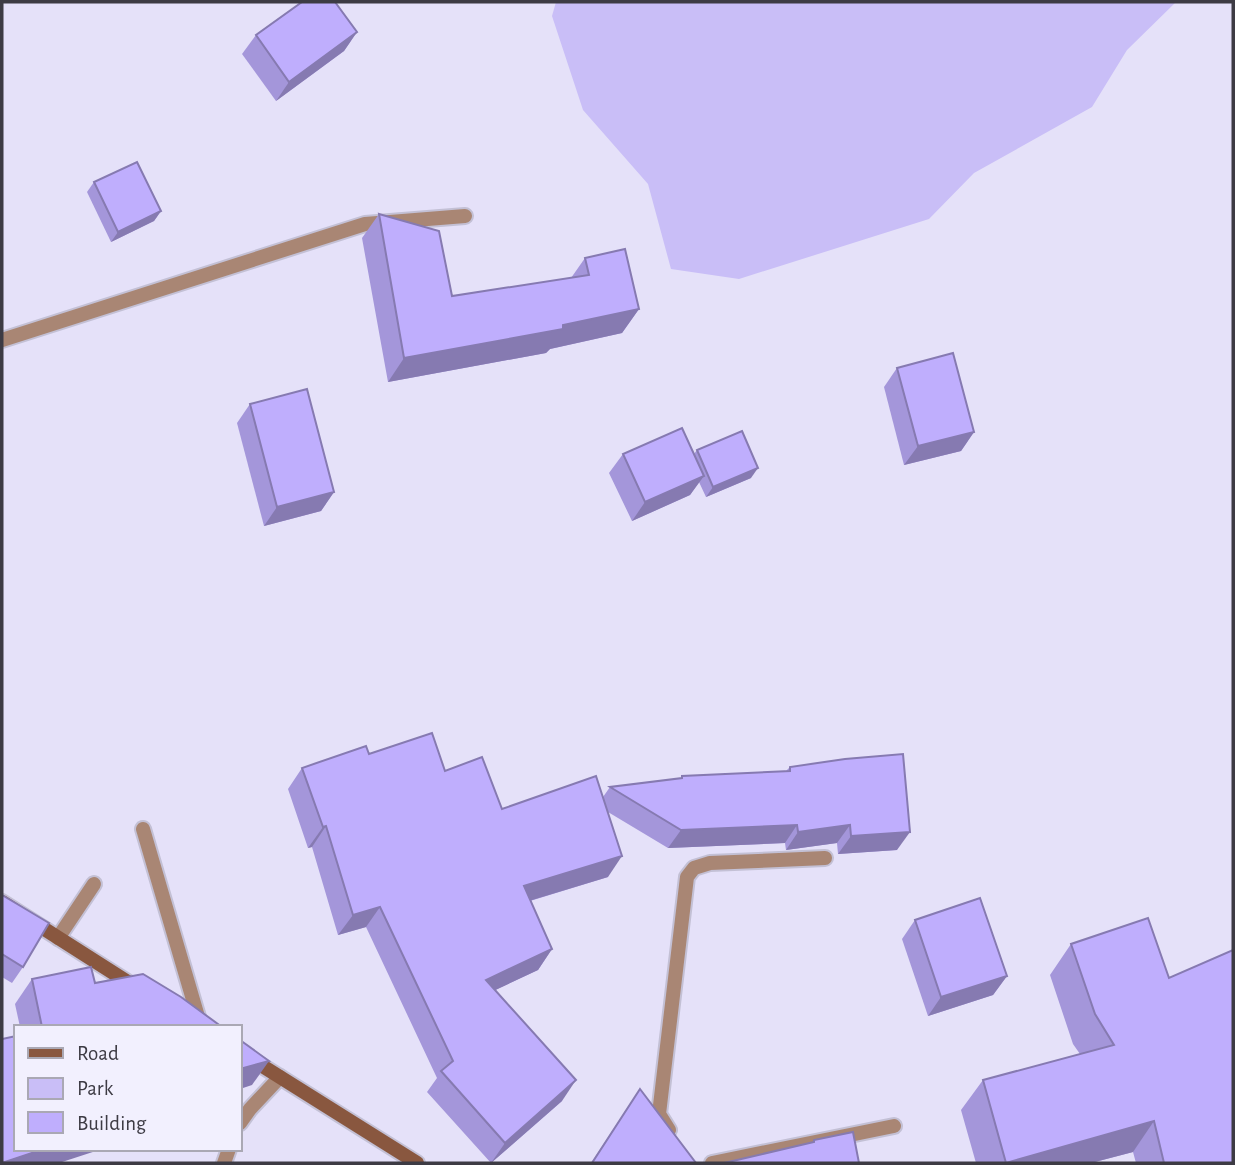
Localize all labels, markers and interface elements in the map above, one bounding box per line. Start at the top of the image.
legend [14,1025,242,1151]
text: Road [77,1043,119,1064]
text: Park [77,1078,114,1099]
text: Building [77,1113,147,1134]

